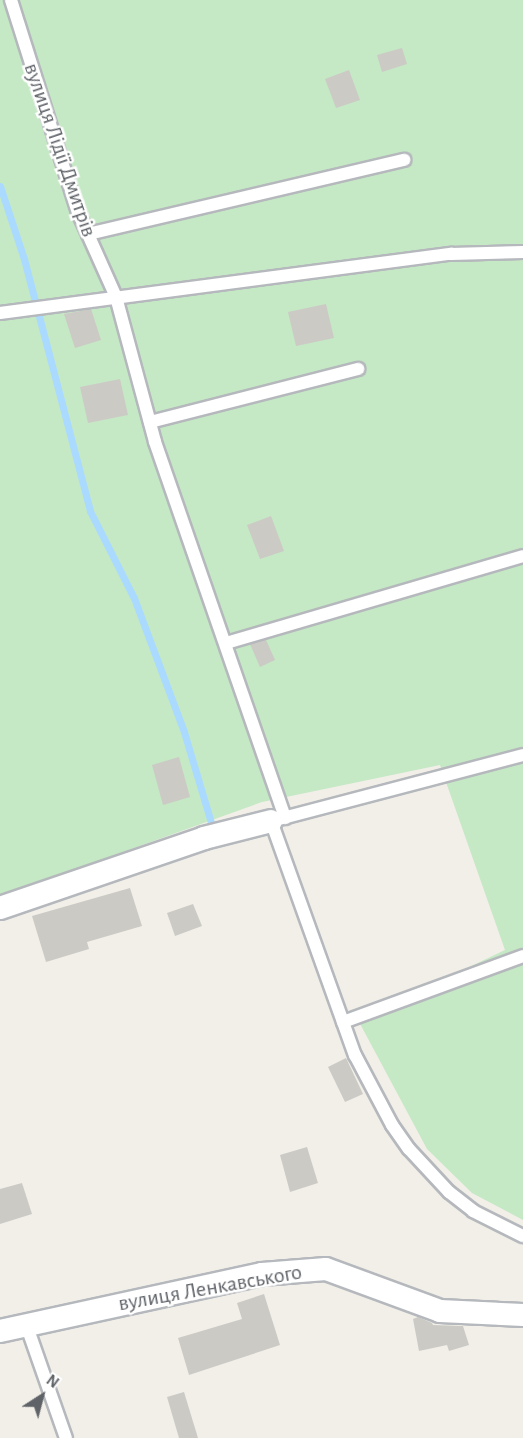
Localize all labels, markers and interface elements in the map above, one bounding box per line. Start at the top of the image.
street label: вулиця Лідії Дмитрів [18,60,102,240]
street label: вулиця Ленкавського [116,1259,304,1317]
north arrow [12,1366,72,1426]
text: N [43,1372,62,1391]

